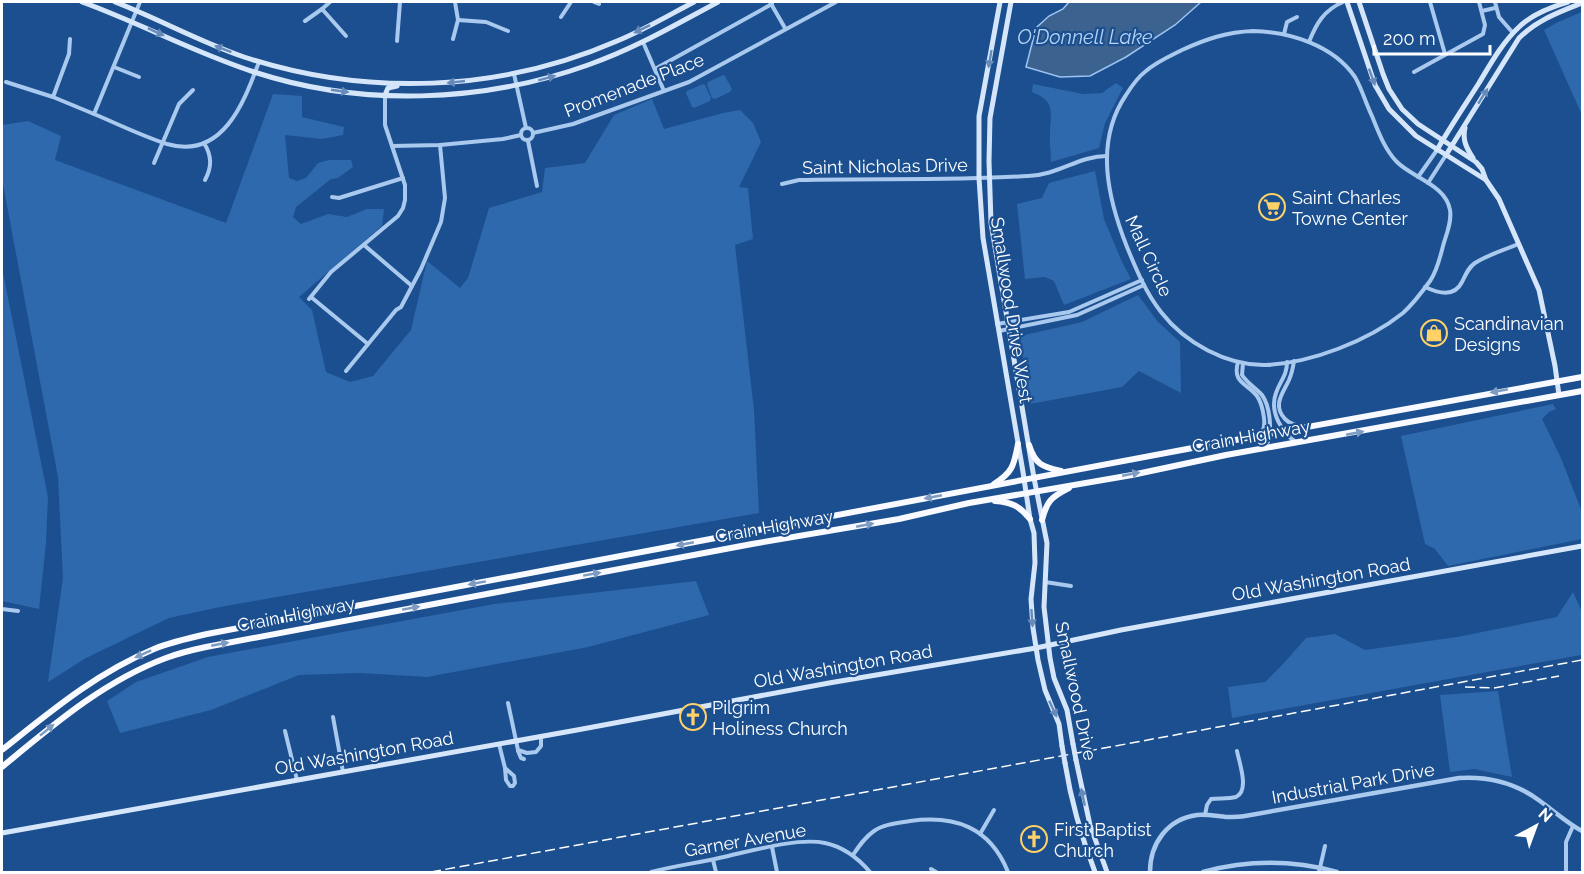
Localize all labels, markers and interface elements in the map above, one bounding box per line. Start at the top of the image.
scale bar [1374,18,1490,56]
one-way arrow [634,25,651,34]
water label: O'Donnell Lake [1017,25,1153,49]
one-way arrow [147,27,164,36]
text: 200 m [1383,28,1436,49]
one-way arrow [214,44,232,53]
street label: Promenade Place [561,49,707,121]
one-way arrow [985,50,994,69]
one-way arrow [1368,68,1378,86]
one-way arrow [538,73,556,82]
one-way arrow [446,77,465,87]
one-way arrow [331,86,350,96]
one-way arrow [1478,88,1489,105]
street label: Saint Nicholas Drive [802,154,968,178]
place label: Saint Charles Towne Center [1292,187,1408,229]
supermarket icon: Saint Charles Towne Center [1257,192,1287,222]
street label: Mall Circle [1121,212,1177,300]
street label: Smallwood Drive West [987,215,1037,405]
place label: Scandinavian Designs [1454,313,1564,355]
shop icon: Scandinavian Designs [1419,318,1449,348]
one-way arrow [1489,387,1508,396]
street label: Crain Highway [1190,415,1312,457]
one-way arrow [1346,428,1365,437]
one-way arrow [1122,469,1141,478]
one-way arrow [924,493,943,502]
street label: Crain Highway [713,505,835,547]
one-way arrow [855,520,874,529]
one-way arrow [675,540,694,549]
street label: Old Washington Road [1230,553,1412,605]
one-way arrow [582,569,601,578]
one-way arrow [468,579,487,588]
street label: Crain Highway [235,592,357,636]
one-way arrow [402,603,421,612]
one-way arrow [1027,609,1037,628]
street label: Smallwood Drive [1051,620,1101,763]
one-way arrow [210,639,229,648]
street label: Old Washington Road [752,640,934,692]
one-way arrow [134,649,152,659]
place label: Pilgrim Holiness Church [712,697,848,739]
one-way arrow [1048,700,1057,717]
church icon: Pilgrim Holiness Church [678,702,708,732]
one-way arrow [40,725,55,737]
street label: Old Washington Road [273,727,455,779]
street label: Industrial Park Drive [1270,758,1436,808]
one-way arrow [1078,787,1087,806]
north arrow [1506,796,1566,856]
text: N [1535,804,1556,826]
street label: Garner Avenue [683,819,808,861]
place label: First Baptist Church [1054,819,1152,861]
church icon: First Baptist Church [1019,824,1049,854]

